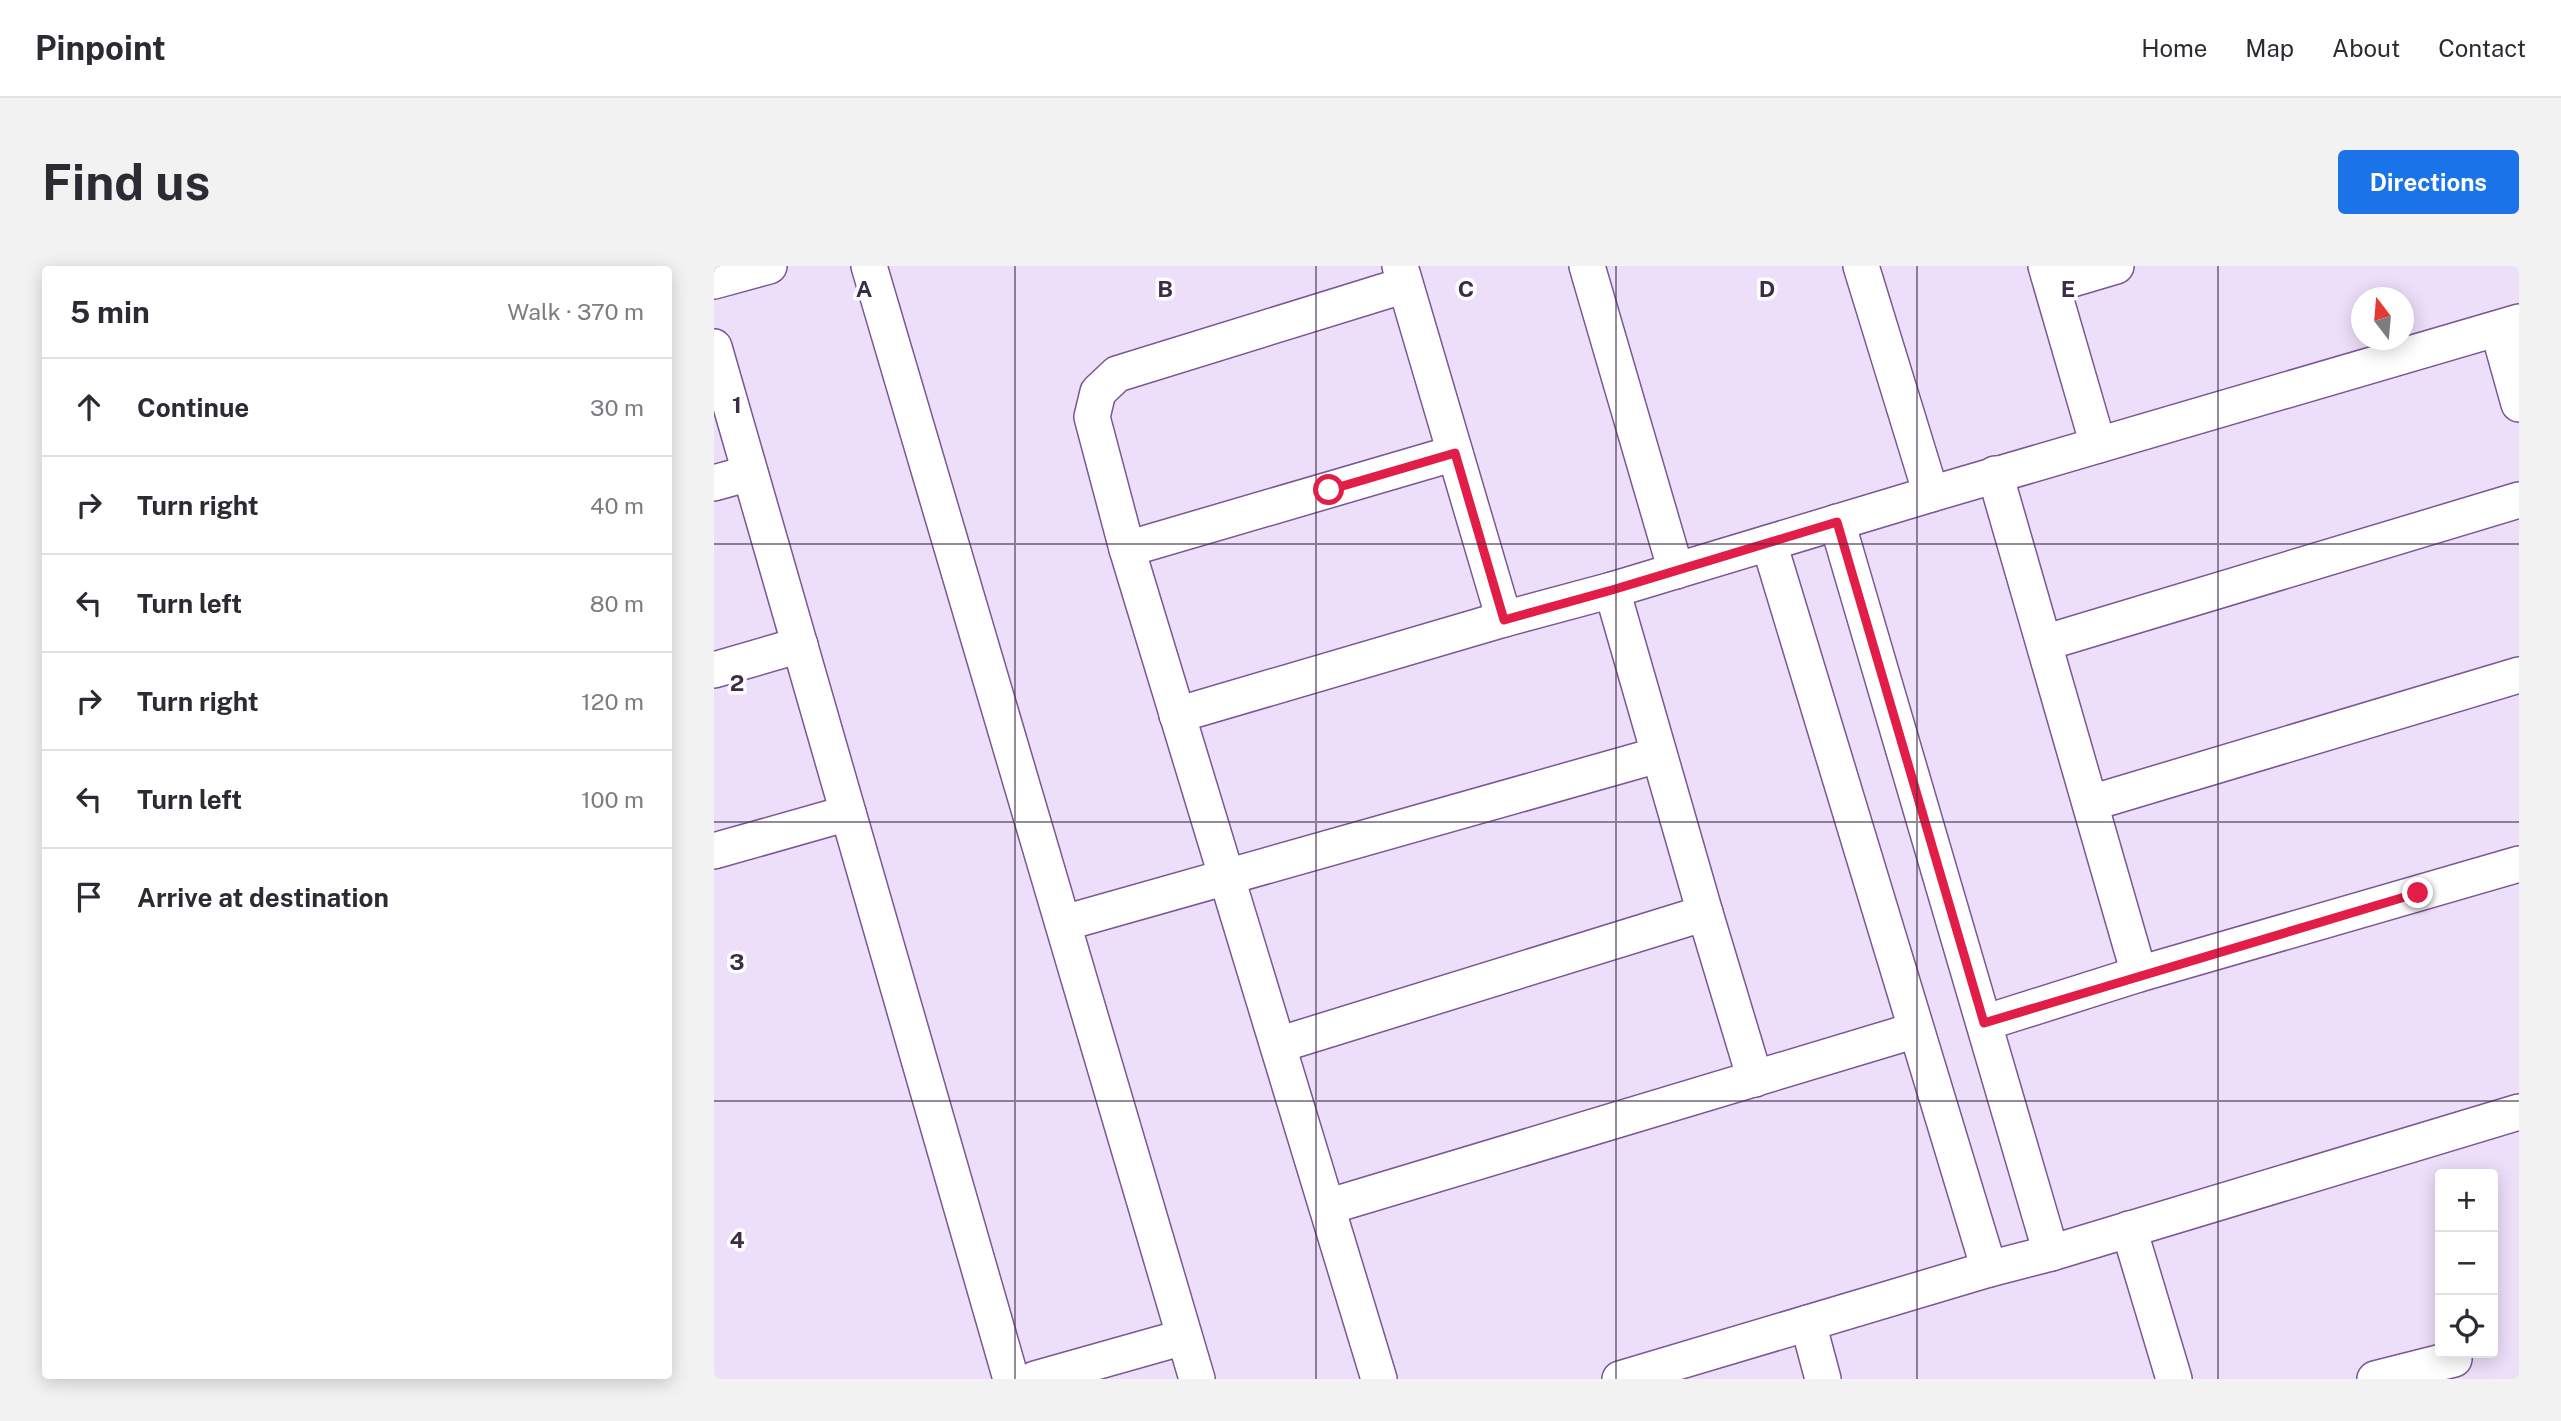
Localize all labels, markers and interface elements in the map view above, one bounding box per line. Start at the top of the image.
text: Pinpoint [35,29,166,67]
text: Home [2141,34,2207,62]
text: Map [2245,34,2294,62]
text: About [2332,34,2400,62]
text: Contact [2438,34,2526,62]
button: Directions [2338,150,2519,214]
text: Find us [42,153,210,211]
text: A [856,275,873,302]
text: B [1157,275,1173,302]
text: C [1458,275,1474,302]
text: D [1759,275,1775,302]
text: E [2061,275,2075,302]
north arrow [2351,287,2414,350]
text: 5 min [70,294,150,330]
text: Walk · 370 m [507,298,644,325]
icon: ahead [70,388,108,426]
text: 1 [732,391,742,418]
text: Continue [137,392,249,423]
text: 30 m [590,394,644,421]
route start [1313,474,1344,505]
icon: right [70,486,108,524]
text: Turn right [137,490,259,521]
text: 40 m [590,492,644,519]
icon: left [70,584,108,622]
text: Turn left [137,588,242,619]
text: 80 m [590,590,644,617]
text: 2 [730,669,744,696]
icon: right [70,682,108,720]
text: Turn right [137,686,259,717]
text: 120 m [581,688,644,715]
icon: left [70,780,108,818]
text: Turn left [137,784,242,815]
text: 100 m [581,786,644,813]
route end [2402,877,2433,908]
icon: arrive [70,878,108,916]
text: Arrive at destination [137,882,389,913]
text: 3 [729,948,745,975]
map controls [2435,1169,2498,1358]
button: + [2435,1169,2498,1232]
text: 4 [729,1226,745,1253]
button: − [2435,1232,2498,1295]
button: locate [2435,1295,2498,1358]

